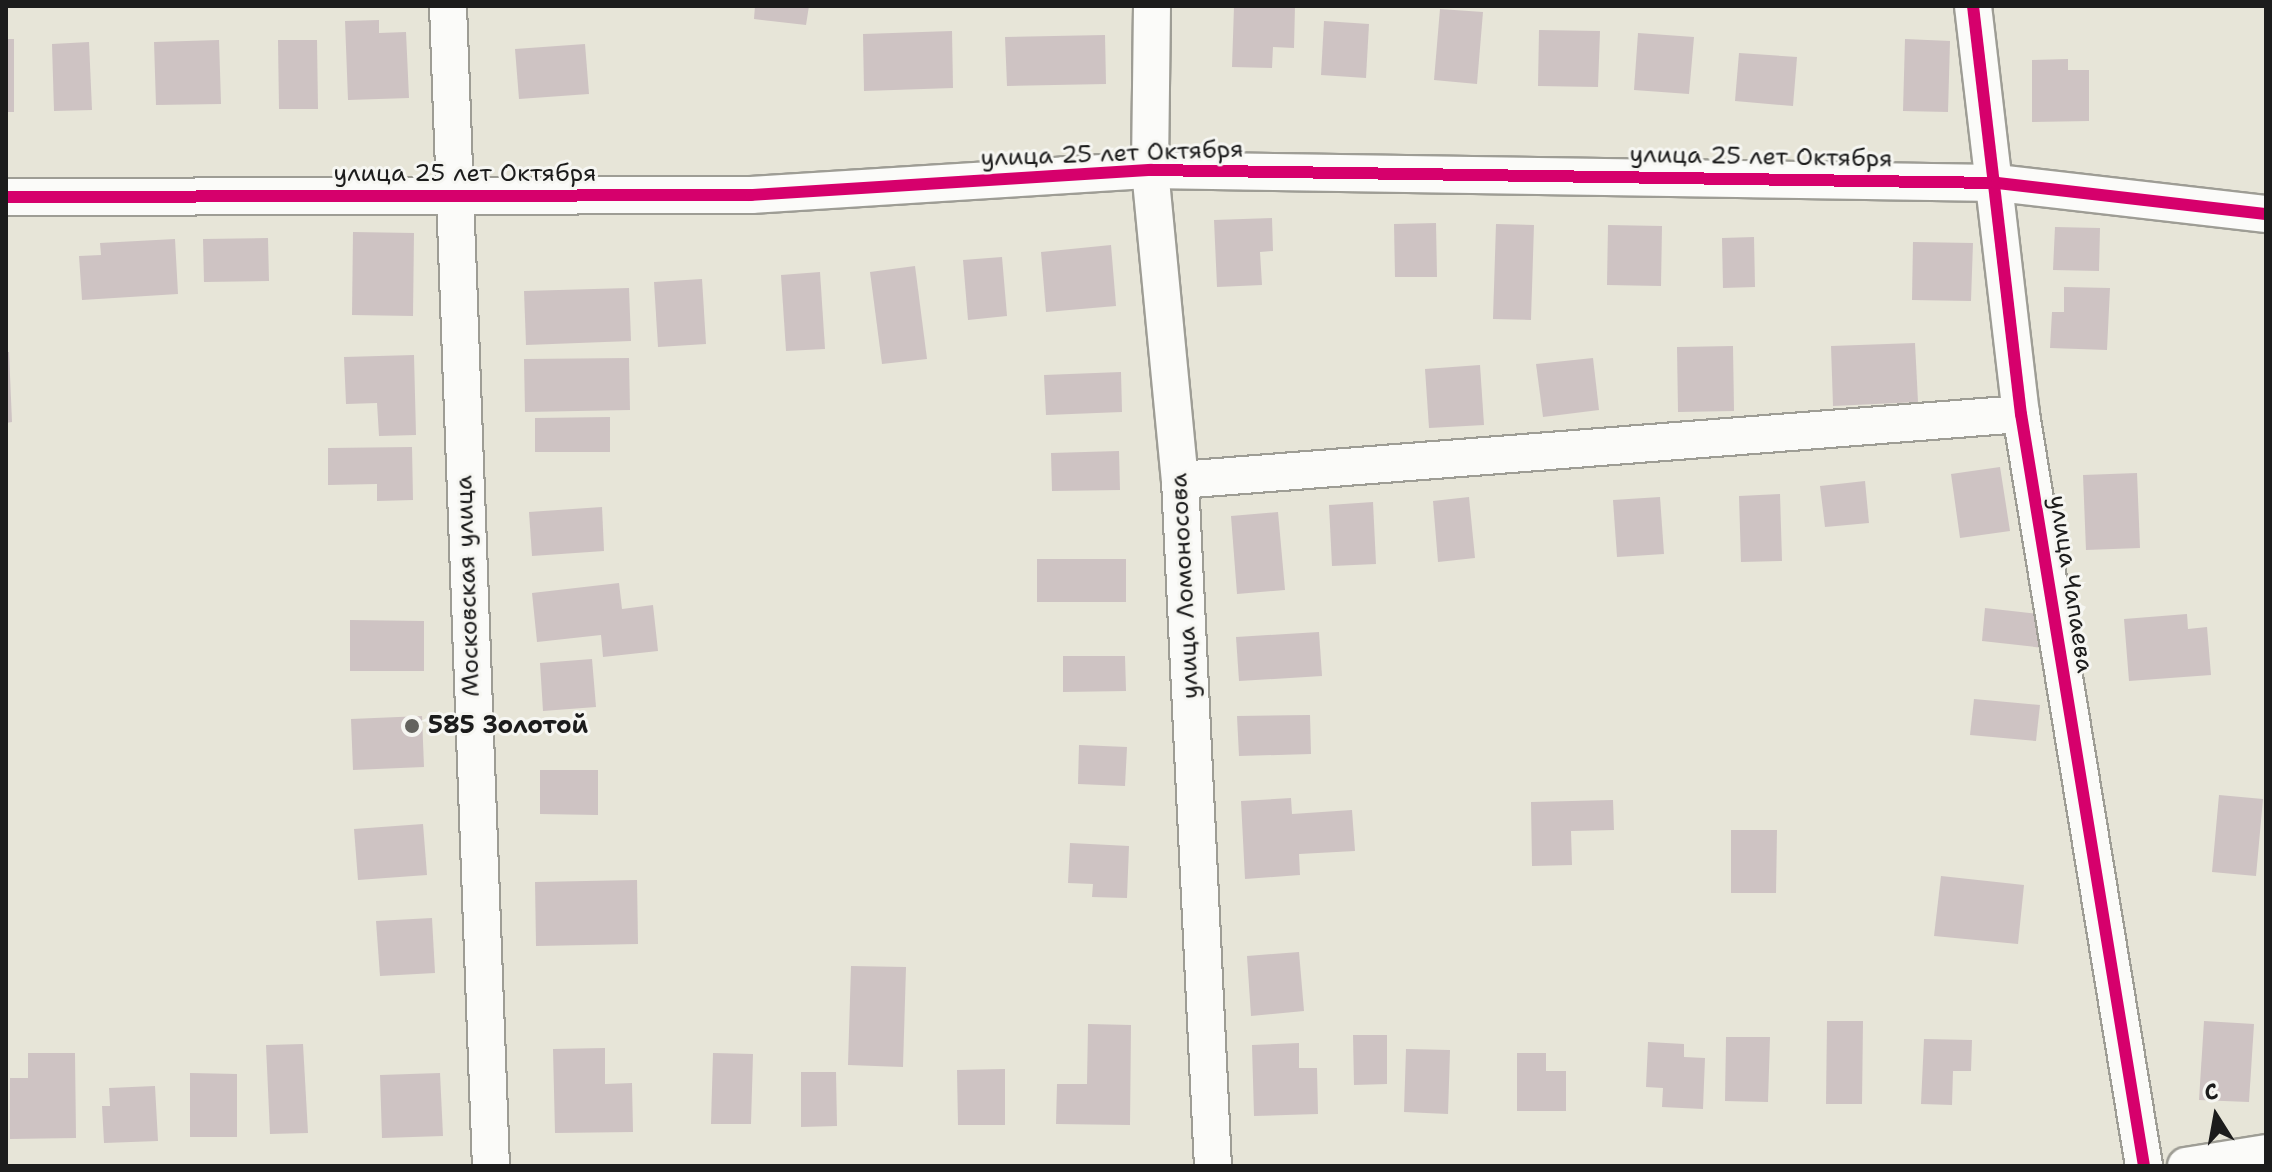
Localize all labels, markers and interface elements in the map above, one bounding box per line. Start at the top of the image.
street label: улица 25 лет Октября [980,135,1244,173]
street label: улица 25 лет Октября [1629,140,1893,174]
street label: улица 25 лет Октября [334,160,596,188]
street label: улица Ломоносова [1165,472,1205,700]
street label: Московская улица [450,475,486,697]
street label: улица Чапаева [2043,493,2099,675]
place label: 585 Золотой [428,712,588,740]
marker: 585 Золотой [403,717,421,735]
north arrow [2176,1076,2256,1156]
text: С [2202,1076,2221,1107]

